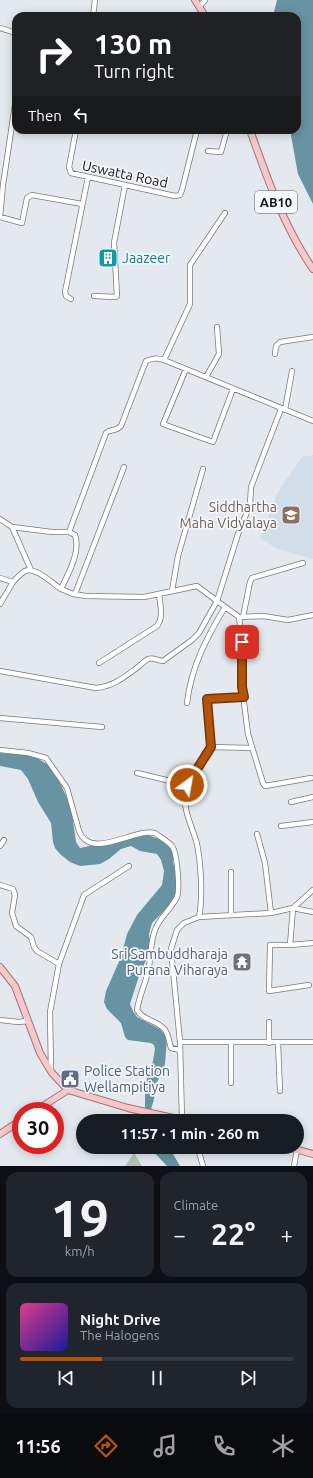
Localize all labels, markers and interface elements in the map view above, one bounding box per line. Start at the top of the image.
icon: right [28,28,80,80]
text: 130 m [94,28,172,59]
text: Turn right [94,61,174,81]
icon: left [70,104,92,126]
text: Then [28,107,62,124]
street label: Uswatta Road [81,157,169,191]
road number: AB10 [255,191,297,213]
building icon: Jaazeer [97,247,119,269]
place label: Jaazeer [122,250,171,266]
place label: Siddhartha Maha Vidyalaya [180,499,277,531]
school or university icon: Siddhartha Maha Vidyalaya [280,504,302,526]
pin [225,625,259,659]
icon: arrive [231,631,253,653]
position arrow [166,764,208,806]
place label: Sri Sambuddharaja Purana Viharaya [111,946,228,978]
temple icon: Sri Sambuddharaja Purana Viharaya [231,951,253,973]
place label: Police Station Wellampitiya [84,1063,170,1095]
public building icon: Police Station Wellampitiya [59,1068,81,1090]
speed limit sign: 30 [12,1102,64,1154]
text: 11:57 · 1 min · 260 m [121,1125,259,1142]
text: 19 [50,1189,109,1247]
text: Climate [174,1198,218,1212]
text: 22° [211,1217,255,1251]
text: − [174,1222,186,1247]
text: + [281,1222,293,1247]
text: km/h [65,1244,95,1258]
text: Night Drive [80,1311,161,1328]
text: The Halogens [80,1328,159,1342]
icon: previous [55,1367,77,1389]
icon: pause [146,1367,168,1389]
icon: next [237,1367,259,1389]
icon: directions [92,1432,120,1460]
icon: music [151,1432,179,1460]
icon: phone [210,1432,238,1460]
icon: climate [269,1432,297,1460]
text: 11:56 [16,1436,61,1456]

